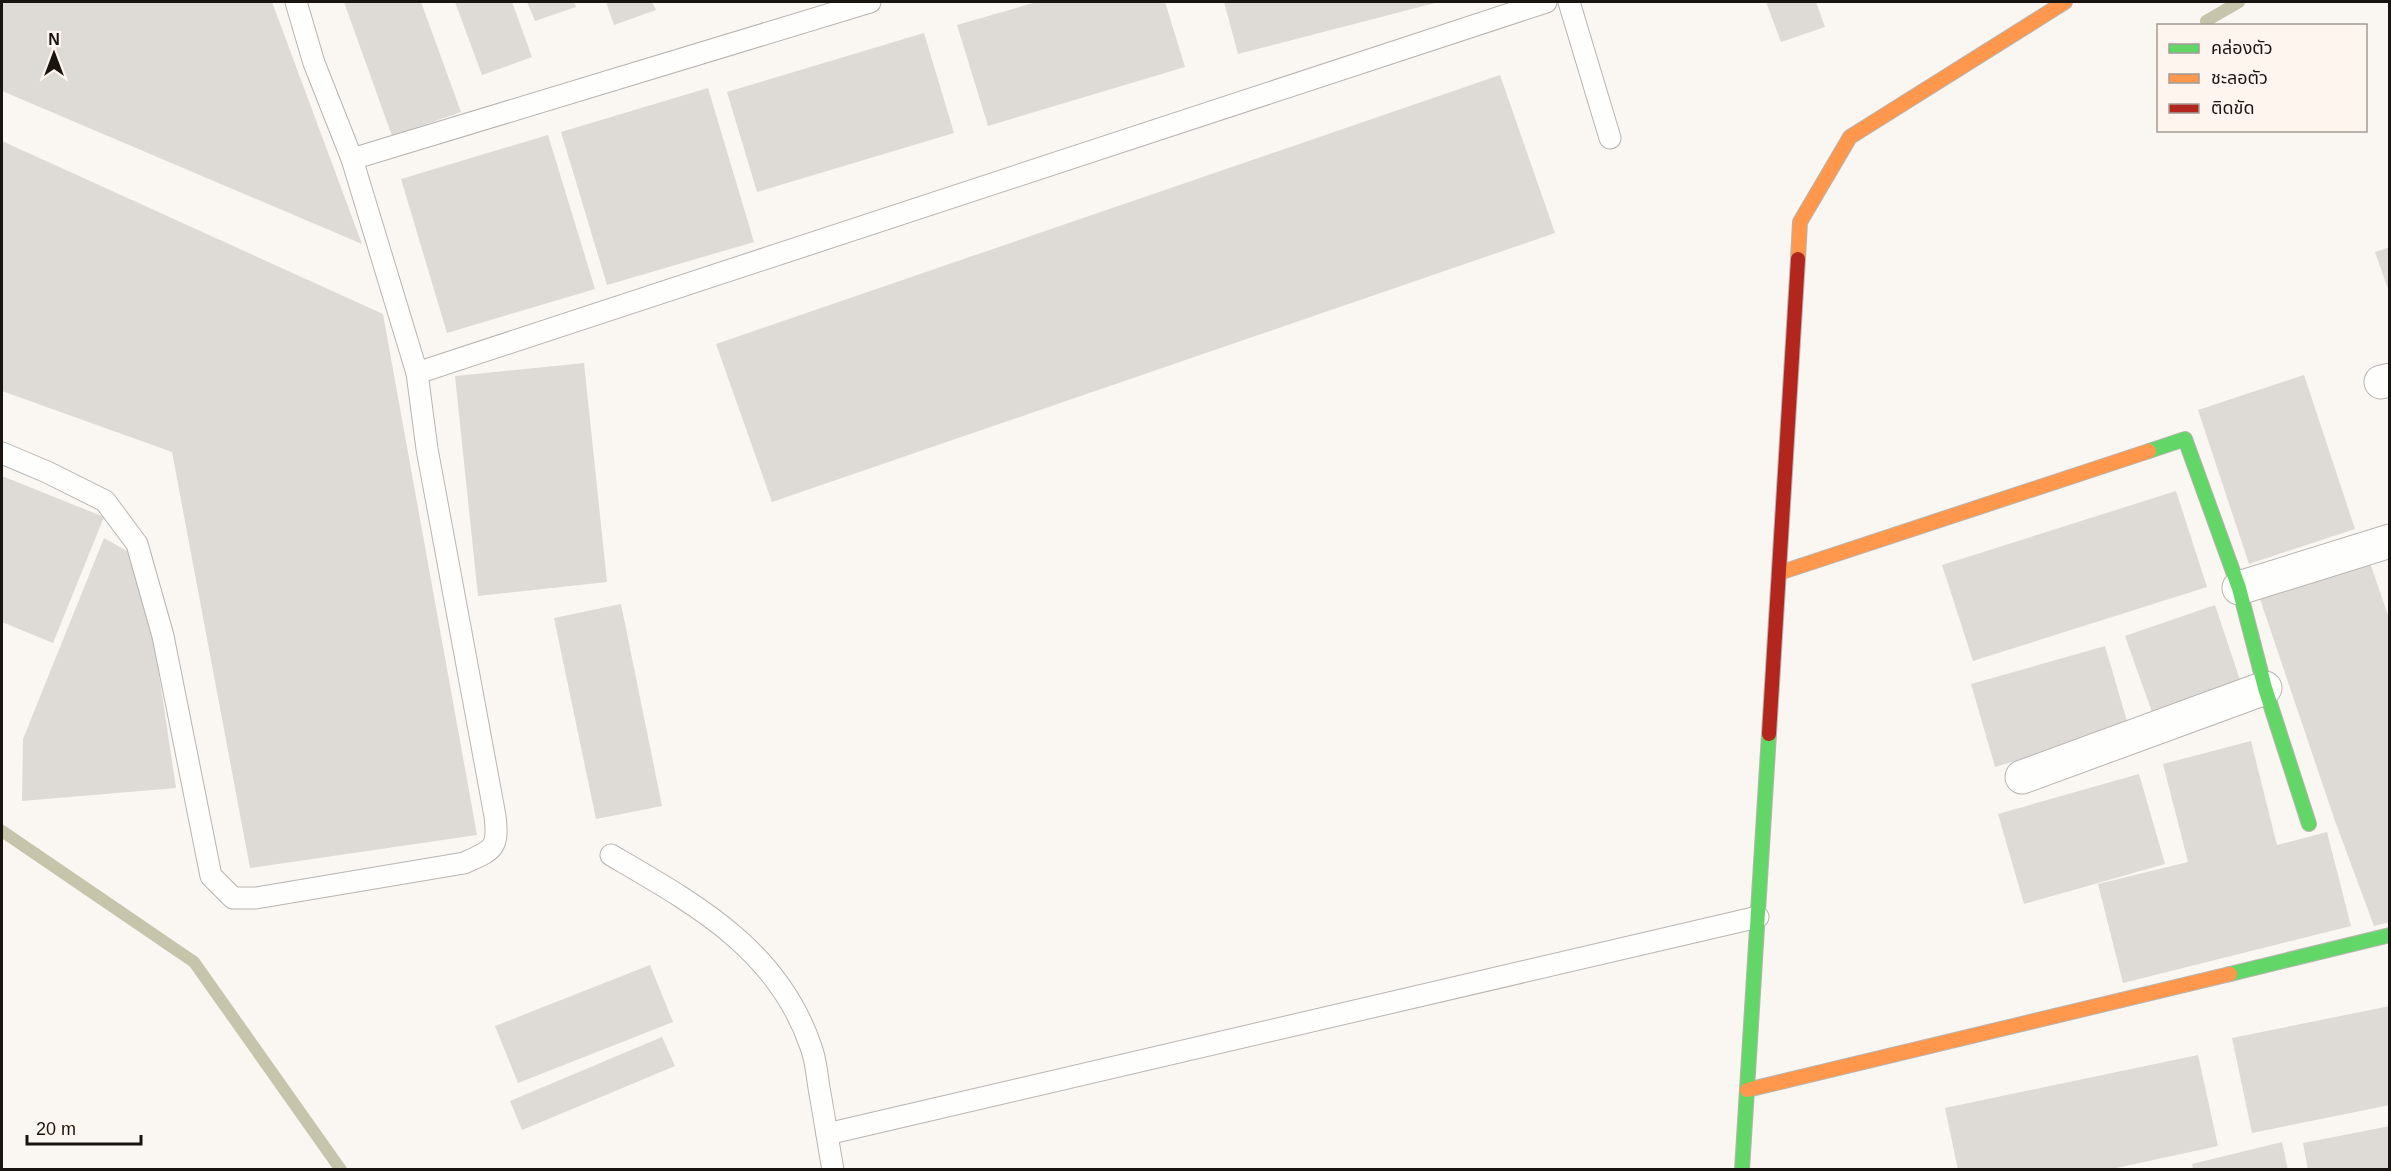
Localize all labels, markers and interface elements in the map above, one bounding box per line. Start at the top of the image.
north arrow [24,24,84,84]
legend [2157,24,2367,132]
text: N [48,31,60,48]
text: คล่องตัว [2211,38,2273,58]
text: ชะลอตัว [2211,68,2268,88]
text: ติดขัด [2211,98,2254,118]
scale bar [27,1108,141,1146]
text: 20 m [36,1119,76,1139]

